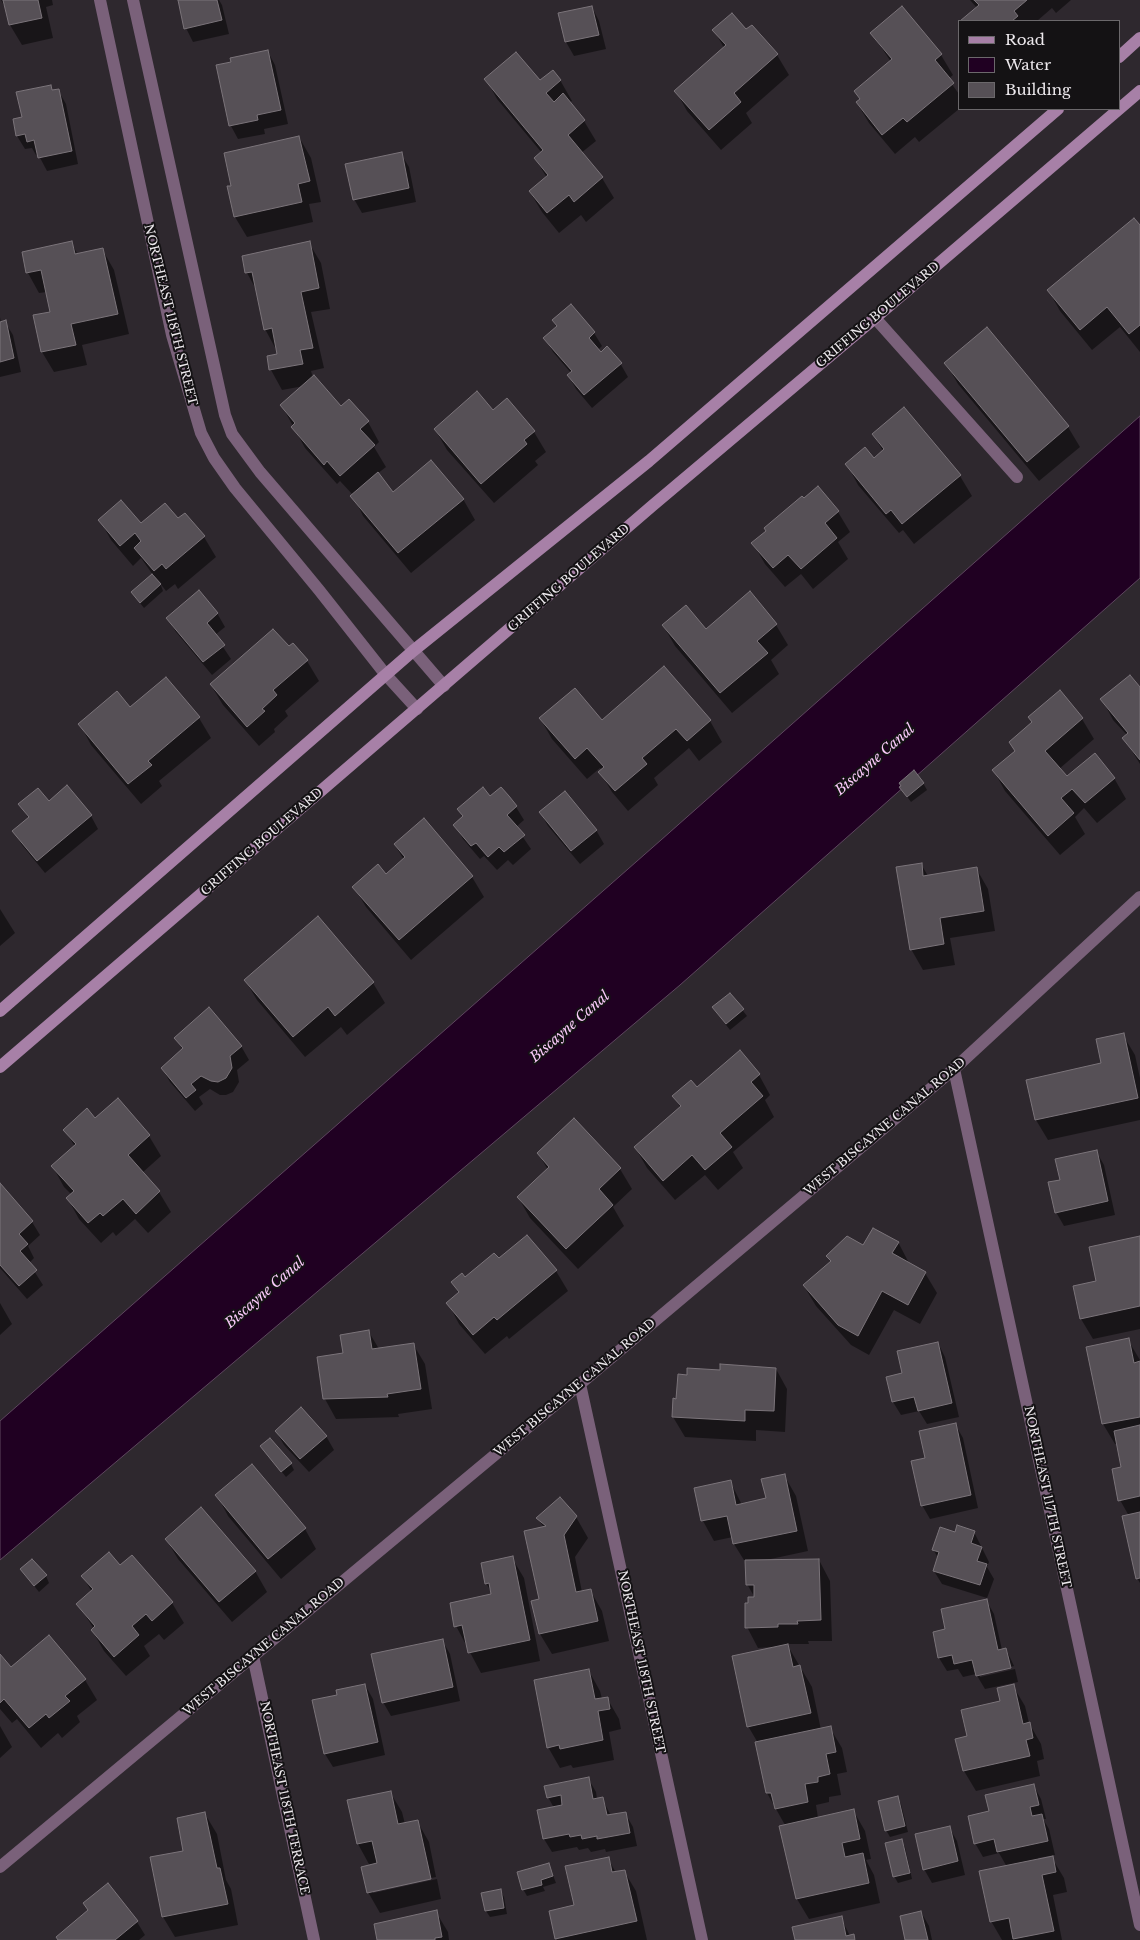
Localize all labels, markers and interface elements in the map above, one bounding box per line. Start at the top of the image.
legend [958,20,1120,110]
text: Road [1005,30,1045,49]
text: Water [1005,55,1051,74]
text: Building [1005,80,1071,99]
street label: NORTHEAST 118TH STREET [140,223,200,407]
street label: GRIFFING BOULEVARD [813,259,943,371]
street label: GRIFFING BOULEVARD [505,521,633,635]
water label: Biscayne Canal [832,721,918,799]
street label: GRIFFING BOULEVARD [198,785,326,899]
water label: Biscayne Canal [527,988,613,1066]
street label: WEST BISCAYNE CANAL ROAD [801,1055,969,1199]
water label: Biscayne Canal [222,1254,308,1332]
street label: WEST BISCAYNE CANAL ROAD [491,1316,659,1460]
street label: NORTHEAST 117TH STREET [1021,1405,1073,1589]
street label: NORTHEAST 118TH STREET [615,1569,667,1755]
street label: WEST BISCAYNE CANAL ROAD [180,1575,348,1719]
street label: NORTHEAST 118TH TERRACE [256,1700,312,1896]

